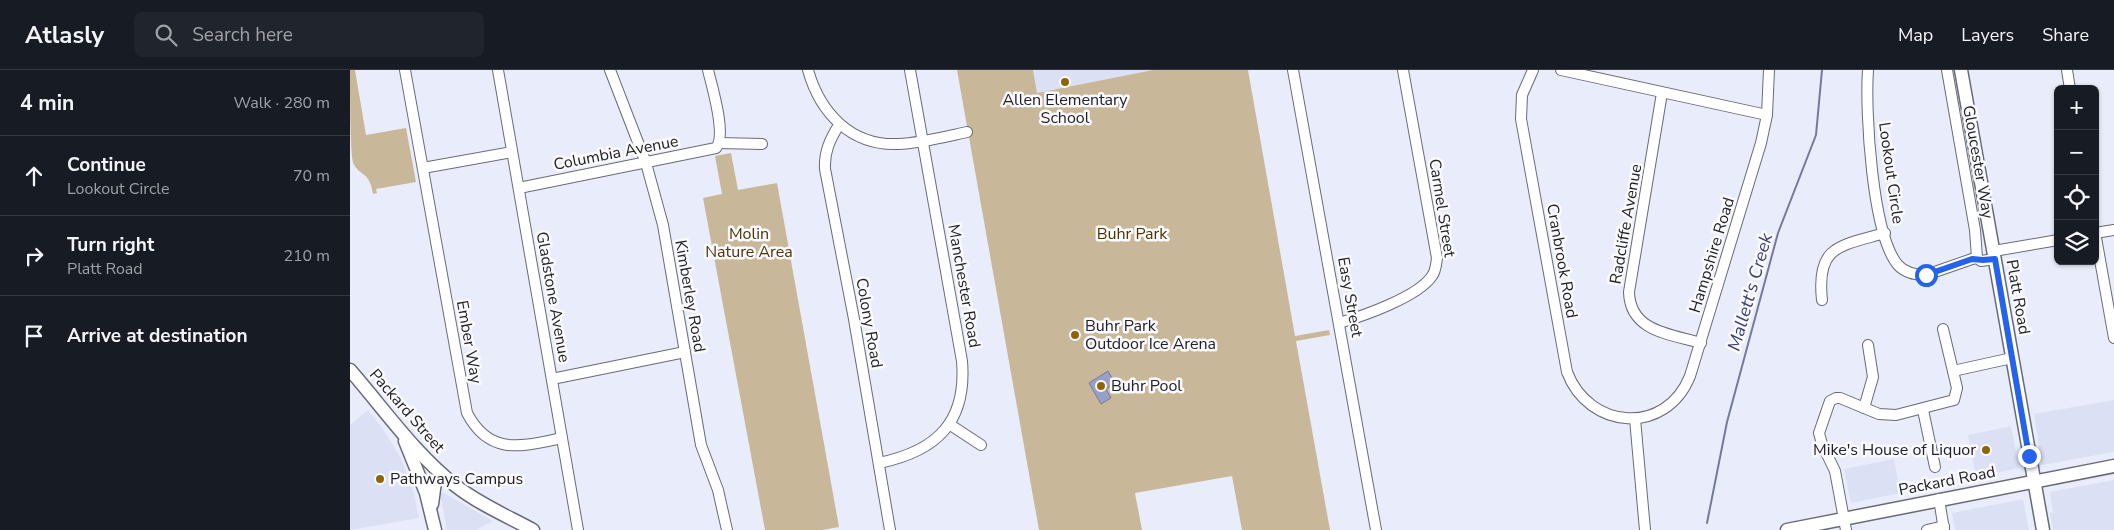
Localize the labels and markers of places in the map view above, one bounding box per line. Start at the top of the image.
marker: Allen Elementary School [1059,76,1071,88]
place label: Allen Elementary School [1002,89,1128,129]
place label: Buhr Park Outdoor Ice Arena [1085,315,1216,355]
marker: Buhr Park Outdoor Ice Arena [1069,329,1081,341]
place label: Buhr Pool [1111,375,1182,397]
marker: Buhr Pool [1095,380,1107,392]
place label: Mike's House of Liquor [1813,439,1976,461]
marker: Mike's House of Liquor [1980,444,1992,456]
place label: Pathways Campus [390,468,523,490]
marker: Pathways Campus [374,473,386,485]

